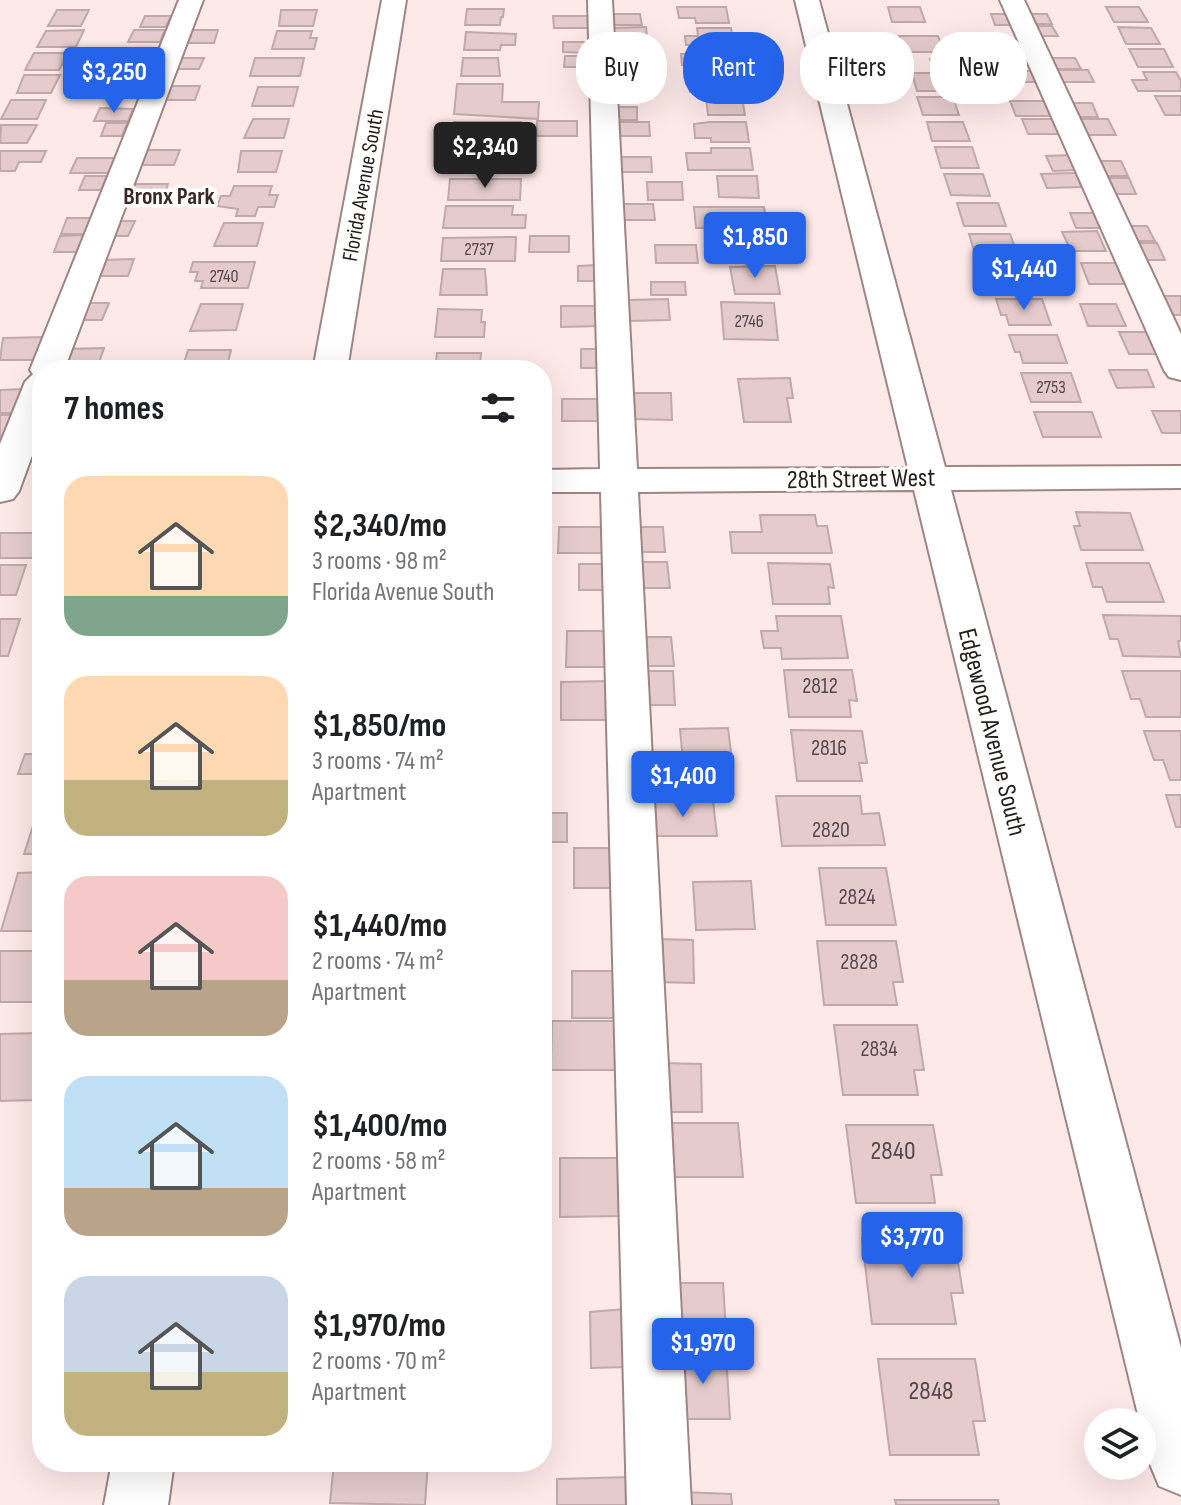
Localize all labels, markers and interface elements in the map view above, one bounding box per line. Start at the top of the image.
chip: Buy [576,32,667,104]
chip: Rent [683,32,784,104]
chip: Filters [800,32,914,104]
chip: New [930,32,1027,104]
pin: $3,250 [49,47,179,115]
text: $3,250 [81,57,147,88]
street label: Florida Avenue South [337,107,390,264]
pin: $2,340 [420,122,550,190]
text: $2,340 [452,132,518,163]
district label: Bronx Park [123,182,215,211]
pin: $1,850 [690,212,820,280]
text: $1,850 [722,222,788,253]
house number: 2737 [464,239,494,260]
pin: $1,440 [959,244,1089,312]
text: $1,440 [991,254,1057,285]
house number: 2740 [209,266,239,287]
house number: 2746 [734,311,764,332]
house number: 2753 [1036,377,1066,398]
icon: filters [476,386,520,430]
text: 7 homes [64,388,164,429]
street label: 28th Street West [787,463,936,496]
text: $2,340/mo [312,505,447,546]
icon: home [128,508,224,604]
text: 3 rooms · 98 m² [312,546,447,577]
text: Florida Avenue South [312,577,494,608]
street label: Edgewood Avenue South [951,625,1032,839]
house number: 2812 [802,673,838,700]
text: $1,850/mo [312,705,446,746]
icon: home [128,708,224,804]
house number: 2816 [811,735,847,762]
text: 3 rooms · 74 m² [312,746,444,777]
pin: $1,400 [618,751,748,819]
text: $1,400 [649,761,717,792]
text: Apartment [312,777,406,808]
house number: 2820 [812,817,850,844]
house number: 2824 [838,884,876,911]
text: $1,440/mo [312,905,447,946]
icon: home [128,908,224,1004]
text: 2 rooms · 74 m² [312,946,444,977]
house number: 2828 [840,949,878,976]
text: Apartment [312,977,406,1008]
house number: 2834 [860,1036,898,1063]
text: $1,400/mo [312,1105,447,1146]
icon: home [128,1108,224,1204]
house number: 2840 [870,1136,916,1167]
text: 2 rooms · 58 m² [312,1146,446,1177]
text: Apartment [312,1177,406,1208]
pin: $3,770 [847,1212,977,1280]
text: $3,770 [880,1222,944,1253]
text: $1,970/mo [312,1305,446,1346]
icon: home [128,1308,224,1404]
pin: $1,970 [638,1318,768,1386]
text: $1,970 [670,1328,736,1359]
text: 2 rooms · 70 m² [312,1346,446,1377]
house number: 2848 [909,1376,953,1407]
text: Apartment [312,1377,406,1408]
map controls [1084,1408,1156,1480]
button: layers [1084,1408,1156,1480]

